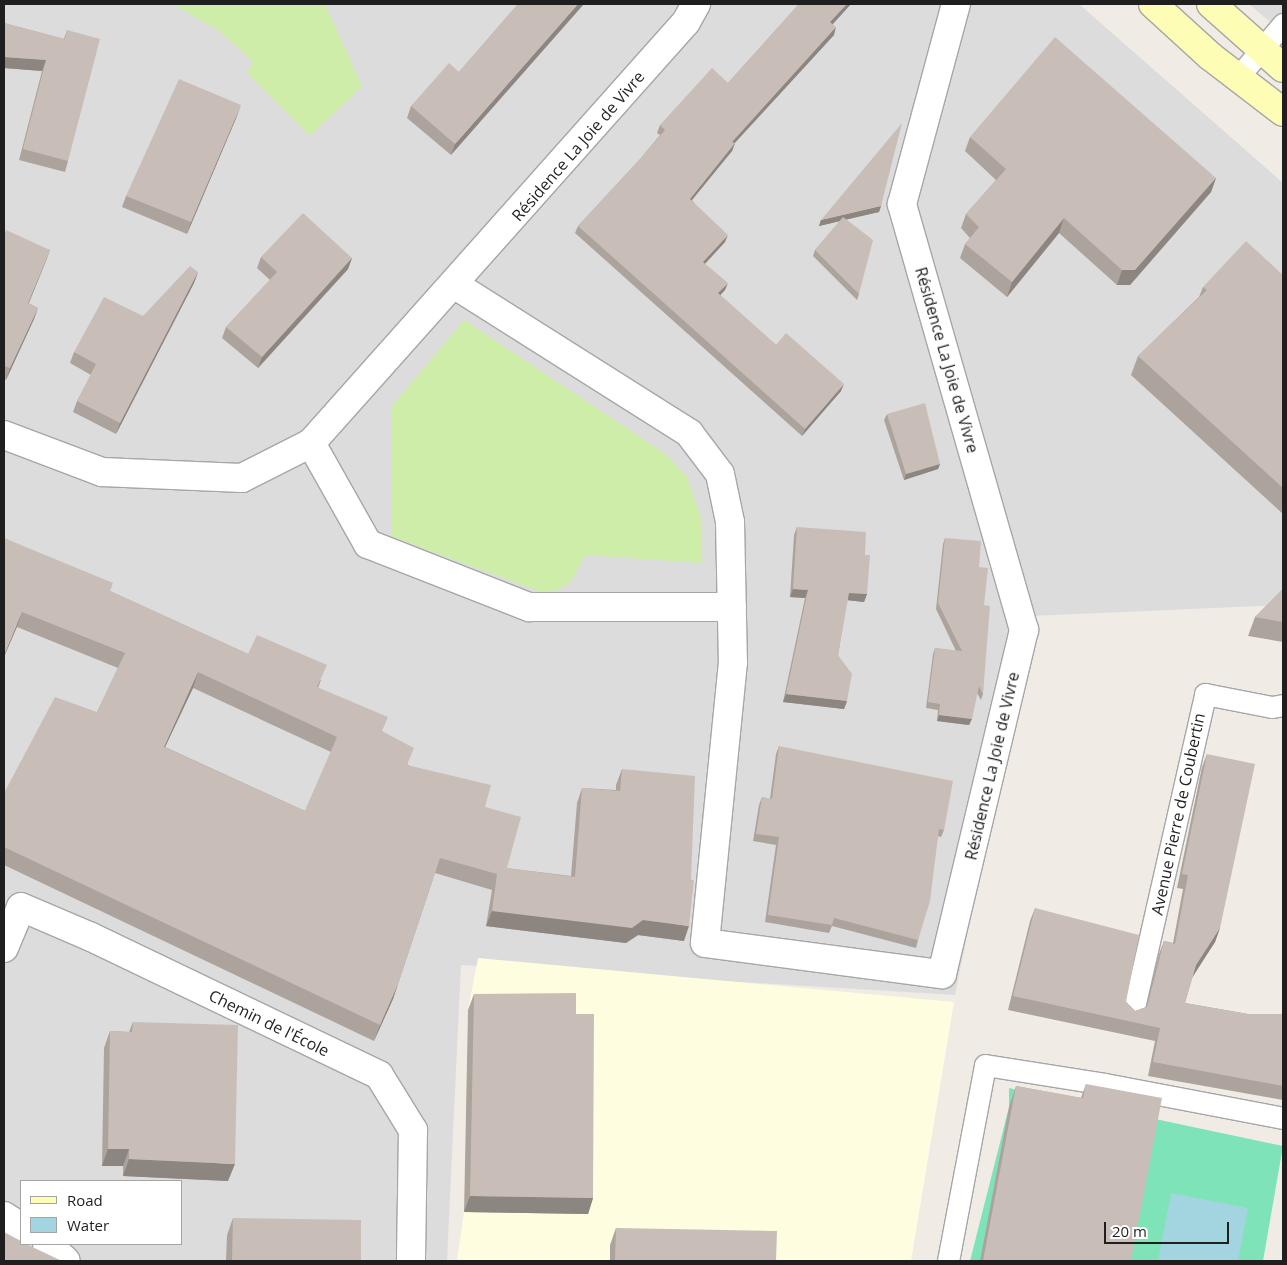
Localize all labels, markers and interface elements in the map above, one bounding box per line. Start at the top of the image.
street label: Résidence La Joie de Vivre [508,67,648,225]
street label: Résidence La Joie de Vivre [911,265,983,455]
street label: Résidence La Joie de Vivre [961,670,1023,862]
street label: Avenue Pierre de Coubertin [1147,711,1209,917]
street label: Chemin de l'École [206,986,332,1060]
legend [20,1180,182,1245]
text: Road [67,1190,103,1210]
scale bar [1107,1212,1232,1244]
text: Water [67,1215,109,1235]
text: 20 m [1112,1221,1147,1241]

